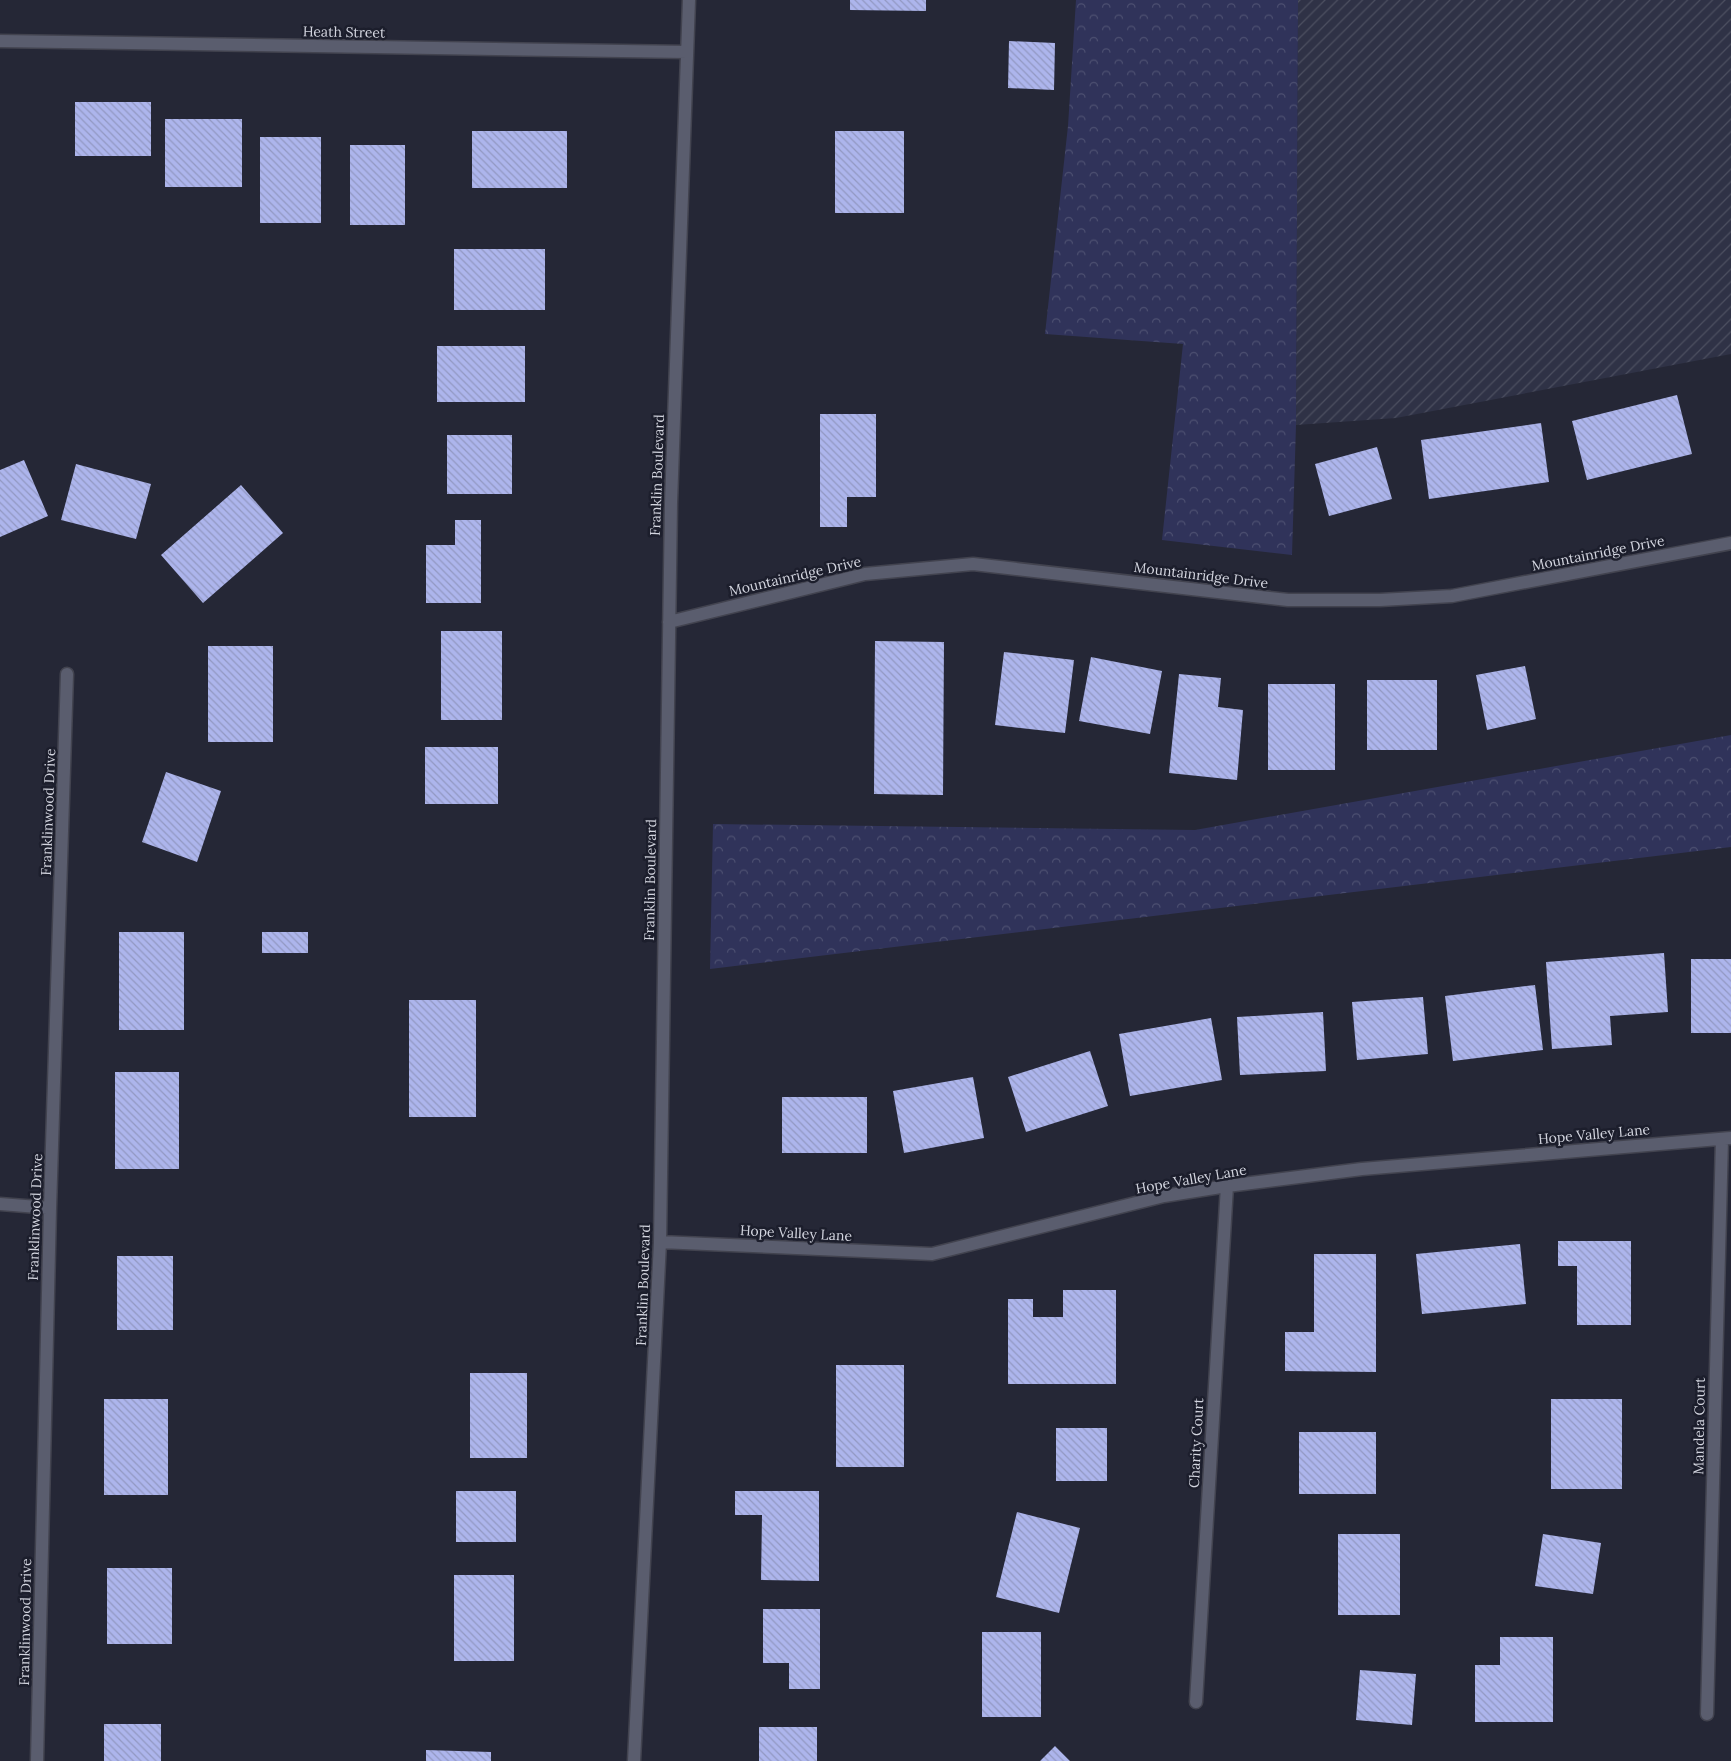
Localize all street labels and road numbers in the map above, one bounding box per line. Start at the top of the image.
street label: Heath Street [303,22,386,42]
street label: Franklin Boulevard [646,414,668,536]
street label: Mountainridge Drive [1530,531,1666,575]
street label: Mountainridge Drive [727,552,863,600]
street label: Mountainridge Drive [1133,558,1270,592]
street label: Franklinwood Drive [37,748,59,876]
street label: Franklin Boulevard [640,819,660,941]
street label: Hope Valley Lane [1537,1120,1651,1148]
street label: Franklinwood Drive [24,1153,46,1281]
street label: Hope Valley Lane [1134,1160,1248,1198]
street label: Hope Valley Lane [739,1221,853,1245]
street label: Franklin Boulevard [632,1224,654,1346]
street label: Mandela Court [1689,1377,1709,1475]
street label: Charity Court [1185,1397,1207,1488]
street label: Franklinwood Drive [15,1558,35,1686]

